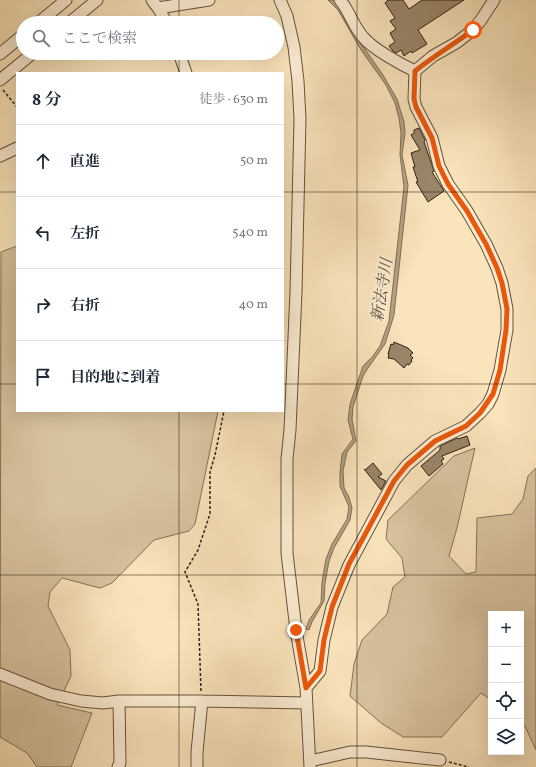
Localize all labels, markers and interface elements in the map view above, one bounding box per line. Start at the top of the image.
search box [16,16,284,60]
route start [464,21,482,39]
icon: search [30,27,52,49]
text: ここで検索 [62,29,137,50]
text: 8 分 [32,89,62,112]
text: 徒歩 · 630 m [200,91,268,109]
icon: ahead [32,150,54,172]
text: 直進 [70,152,100,173]
text: 50 m [240,152,268,170]
icon: left [32,222,54,244]
text: 左折 [70,224,100,245]
text: 540 m [232,224,268,242]
water label: 新法寺川 [367,255,399,324]
icon: right [32,294,54,316]
text: 右折 [70,296,100,317]
text: 40 m [239,296,268,314]
icon: arrive [32,366,54,388]
text: 目的地に到着 [70,368,160,389]
map controls [488,611,524,755]
button: + [488,611,524,647]
route end [287,621,305,639]
button: − [488,647,524,683]
button: locate [488,683,524,719]
button: layers [488,719,524,755]

